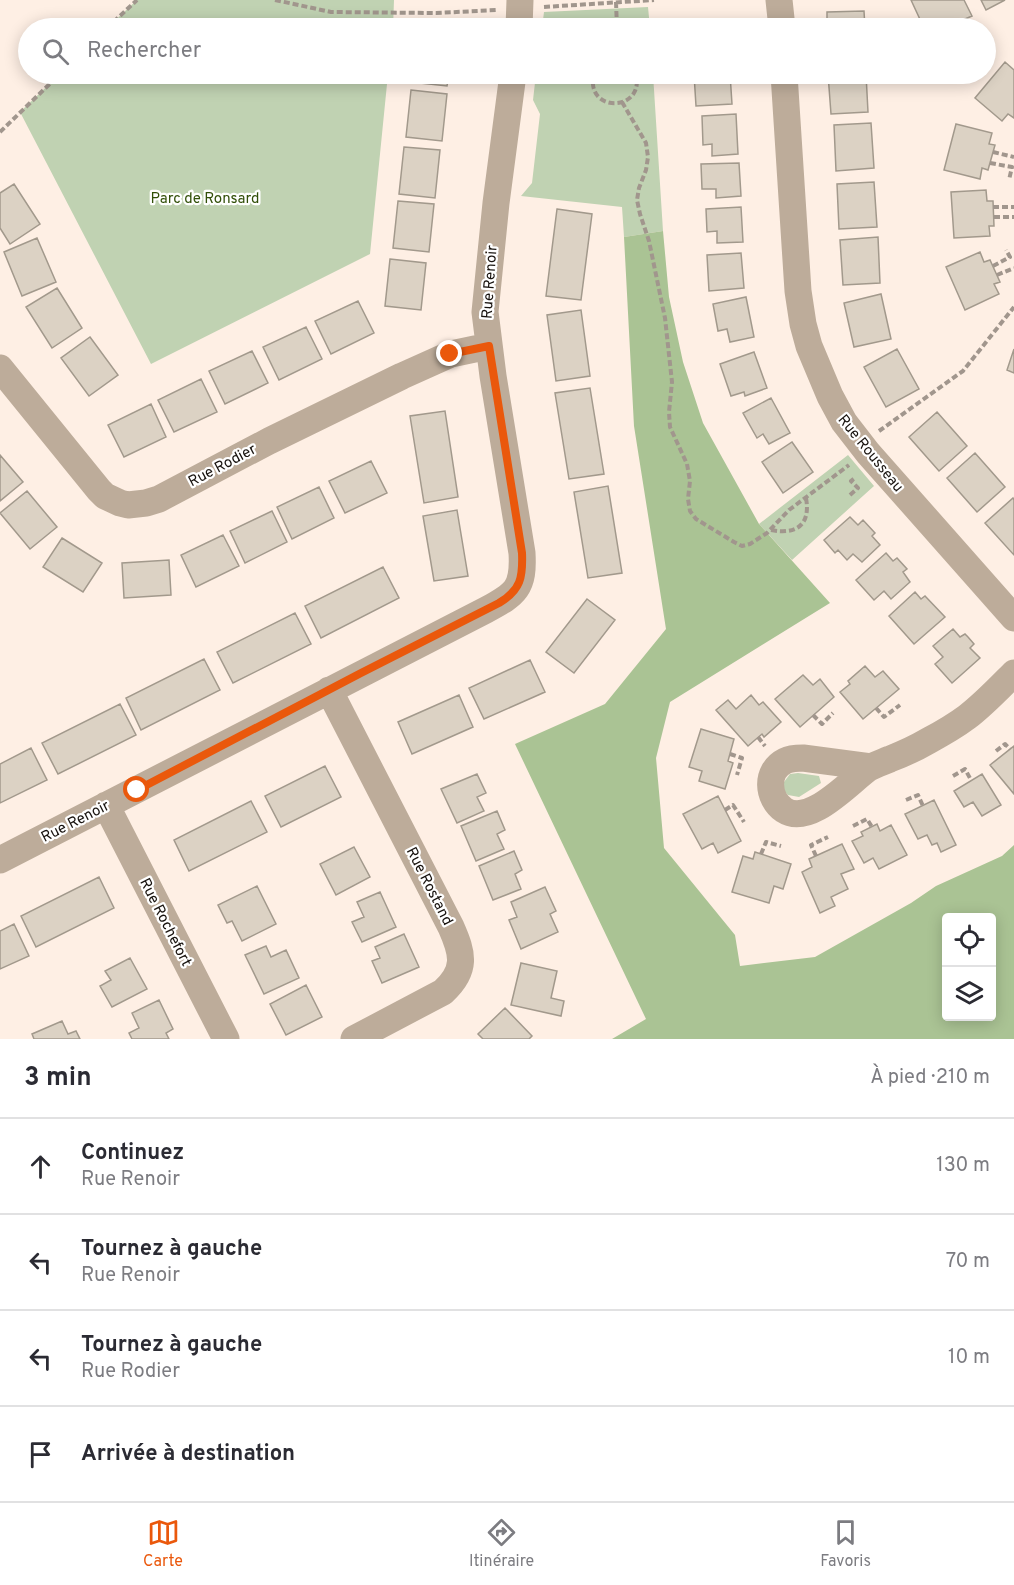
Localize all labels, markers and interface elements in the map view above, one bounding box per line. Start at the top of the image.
search box [18,18,996,84]
icon: search [39,35,72,68]
text: Rechercher [87,38,201,65]
park label: Parc de Ronsard [151,190,259,209]
street label: Rue Renoir [478,244,503,320]
route end [436,340,462,366]
street label: Rue Rousseau [833,411,907,497]
street label: Rue Rodier [185,440,260,492]
route start [123,776,149,802]
street label: Rue Renoir [38,797,113,848]
street label: Rue Rostand [401,844,456,929]
street label: Rue Rochefort [134,875,195,970]
map controls [942,913,996,1021]
button: locate [942,913,996,967]
button: layers [942,967,996,1021]
text: 3 min [24,1062,92,1095]
text: À pied · 210 m [870,1065,990,1091]
text: Continuez [81,1140,184,1167]
icon: ahead [24,1150,57,1183]
text: 130 m [936,1153,990,1179]
text: Rue Renoir [81,1167,180,1193]
text: Tournez à gauche [81,1236,262,1263]
icon: left [24,1246,57,1279]
text: 70 m [946,1249,990,1275]
text: Rue Renoir [81,1263,180,1289]
text: Tournez à gauche [81,1332,262,1359]
icon: left [24,1342,57,1375]
text: 10 m [948,1345,990,1371]
text: Rue Rodier [81,1359,180,1385]
icon: arrive [24,1438,57,1471]
text: Arrivée à destination [81,1441,295,1468]
tab: Carte [143,1516,183,1572]
tab: Itinéraire [469,1516,534,1572]
tab: Favoris [820,1516,871,1572]

